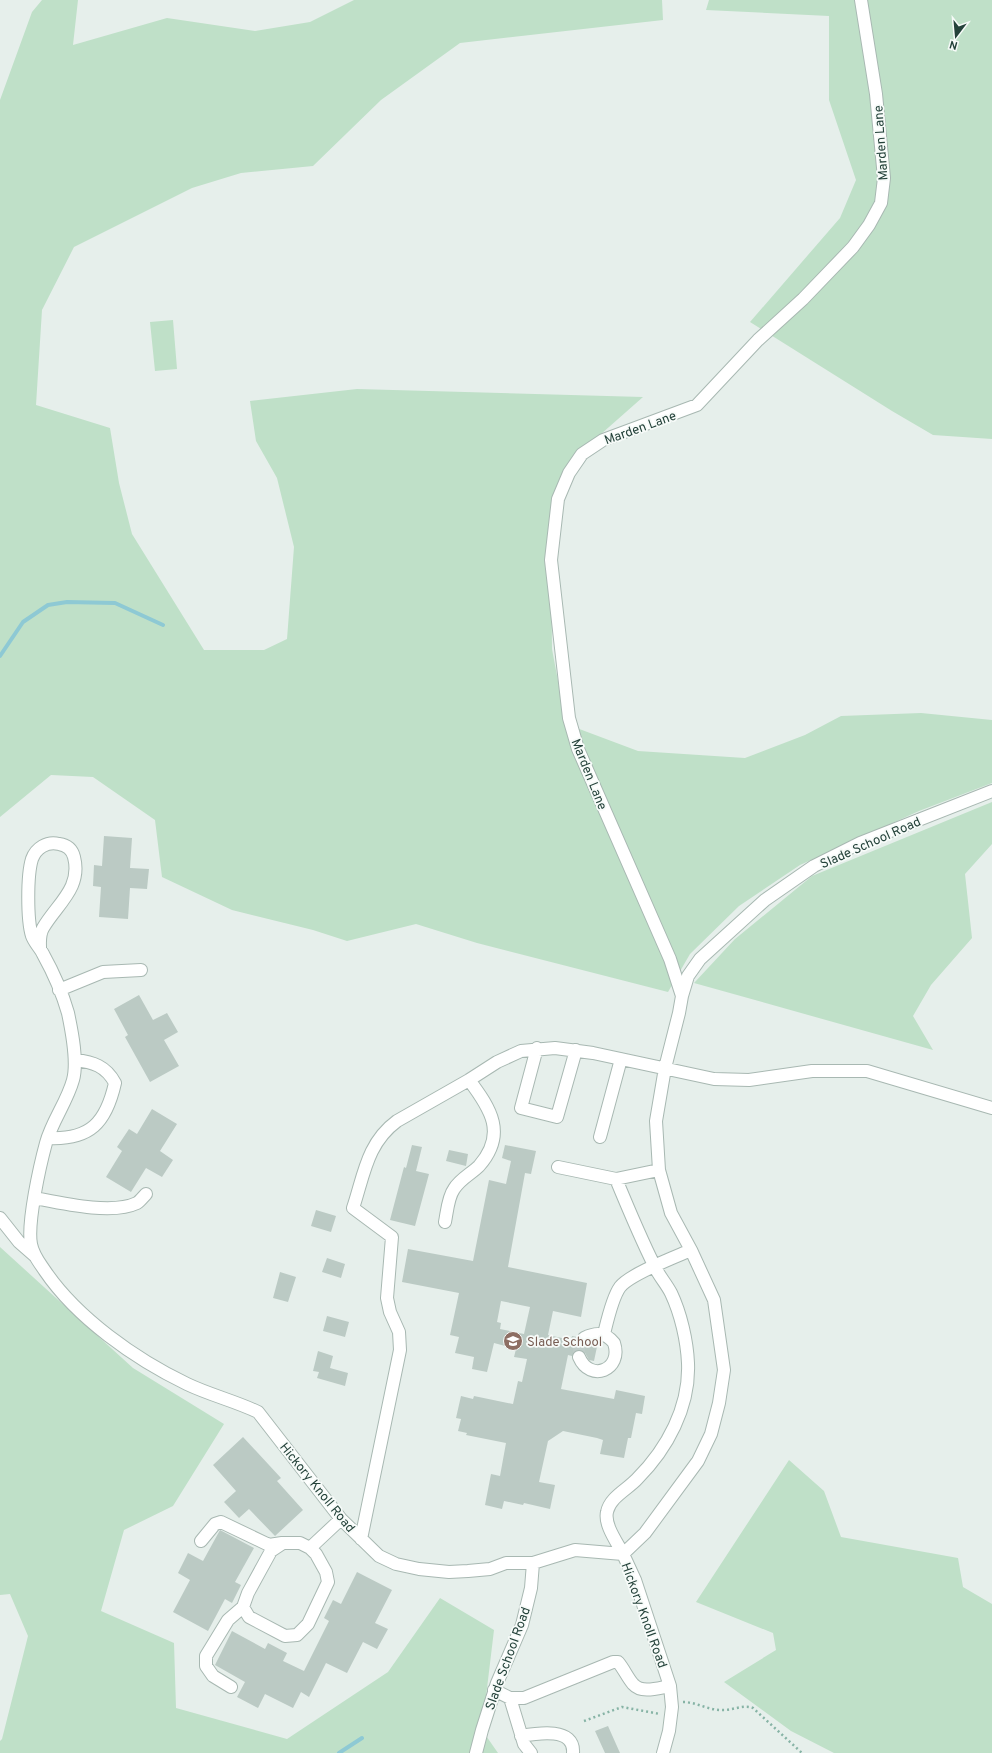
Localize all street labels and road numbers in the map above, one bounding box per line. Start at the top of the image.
street label: Marden Lane [871,105,893,181]
street label: Marden Lane [603,408,679,449]
street label: Marden Lane [567,737,610,813]
street label: Slade School Road [818,814,924,873]
street label: Hickory Knoll Road [275,1440,358,1536]
street label: Hickory Knoll Road [617,1561,670,1671]
street label: Slade School Road [483,1605,535,1712]

